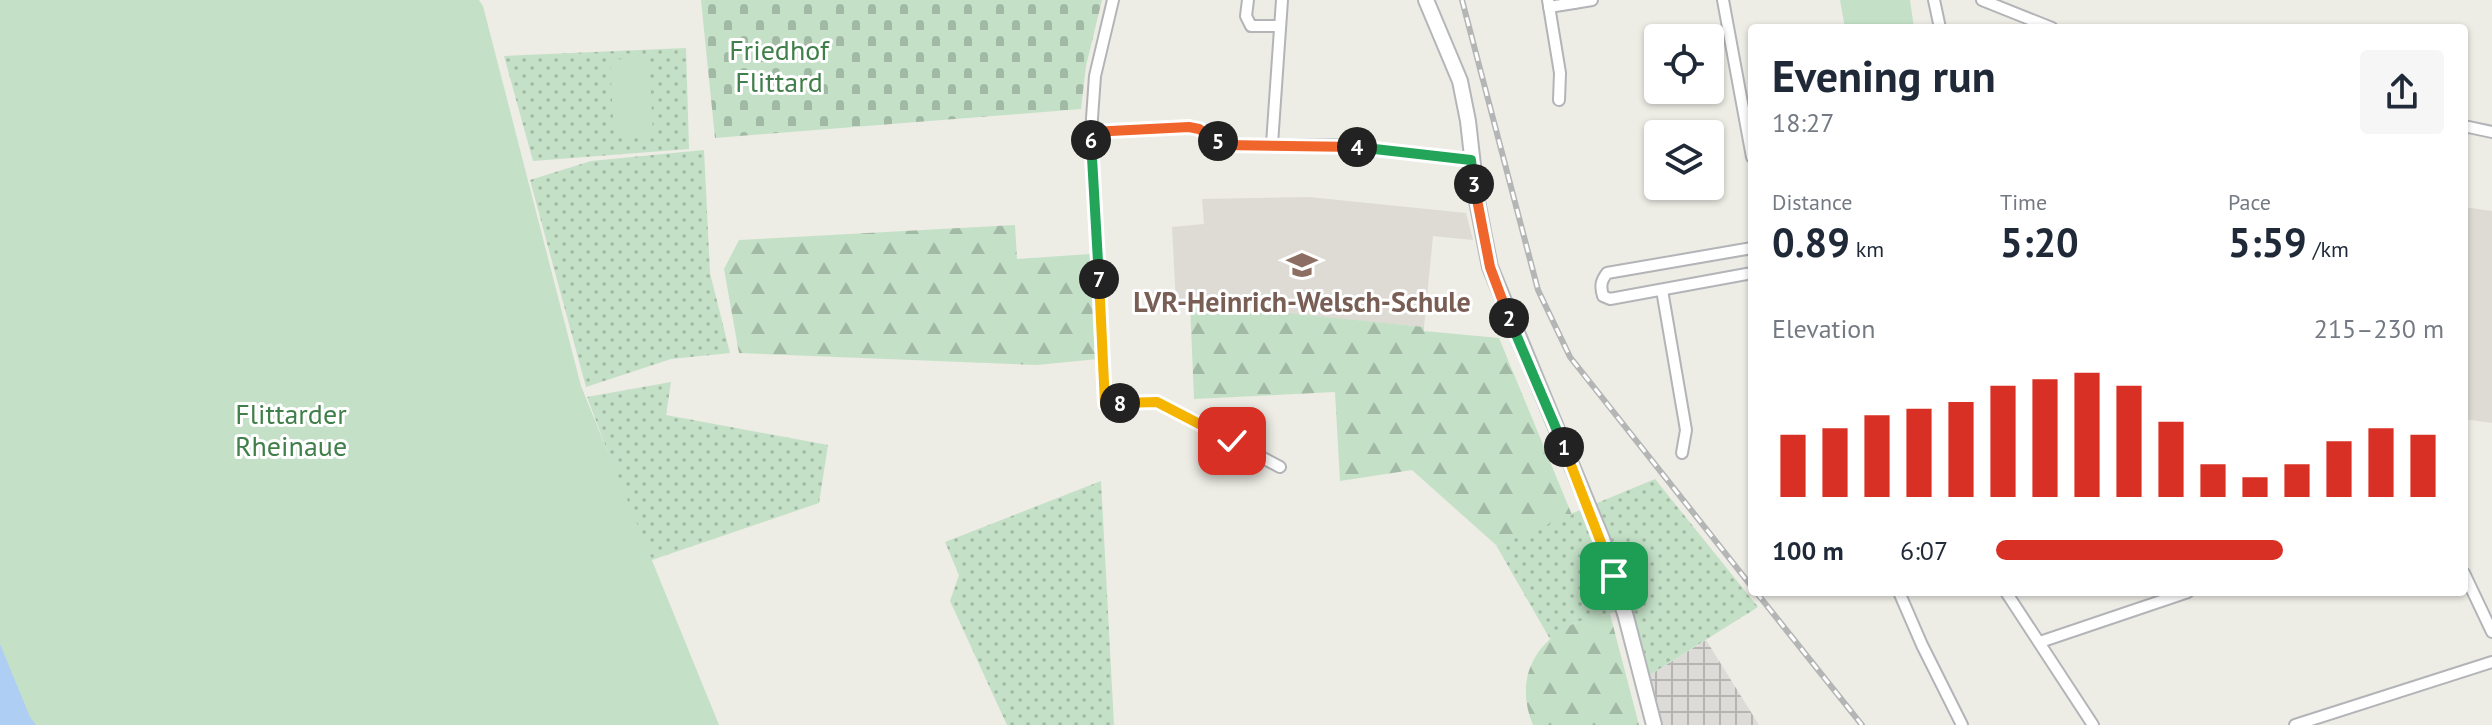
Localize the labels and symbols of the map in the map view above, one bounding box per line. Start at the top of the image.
park label: Friedhof Flittard [729,31,830,100]
pin: 6 [1071,120,1111,160]
pin: 5 [1198,121,1238,161]
pin: 4 [1337,127,1377,167]
pin: 3 [1454,164,1494,204]
school or university icon: LVR-Heinrich-Welsch-Schule [1285,248,1319,282]
pin: 7 [1079,259,1119,299]
place label: LVR-Heinrich-Welsch-Schule [1133,283,1471,320]
pin: 2 [1489,298,1529,338]
pin: 8 [1100,383,1140,423]
park label: Flittarder Rheinaue [235,395,347,464]
pin [1198,407,1266,475]
pin: 1 [1544,427,1584,467]
pin [1580,542,1648,610]

